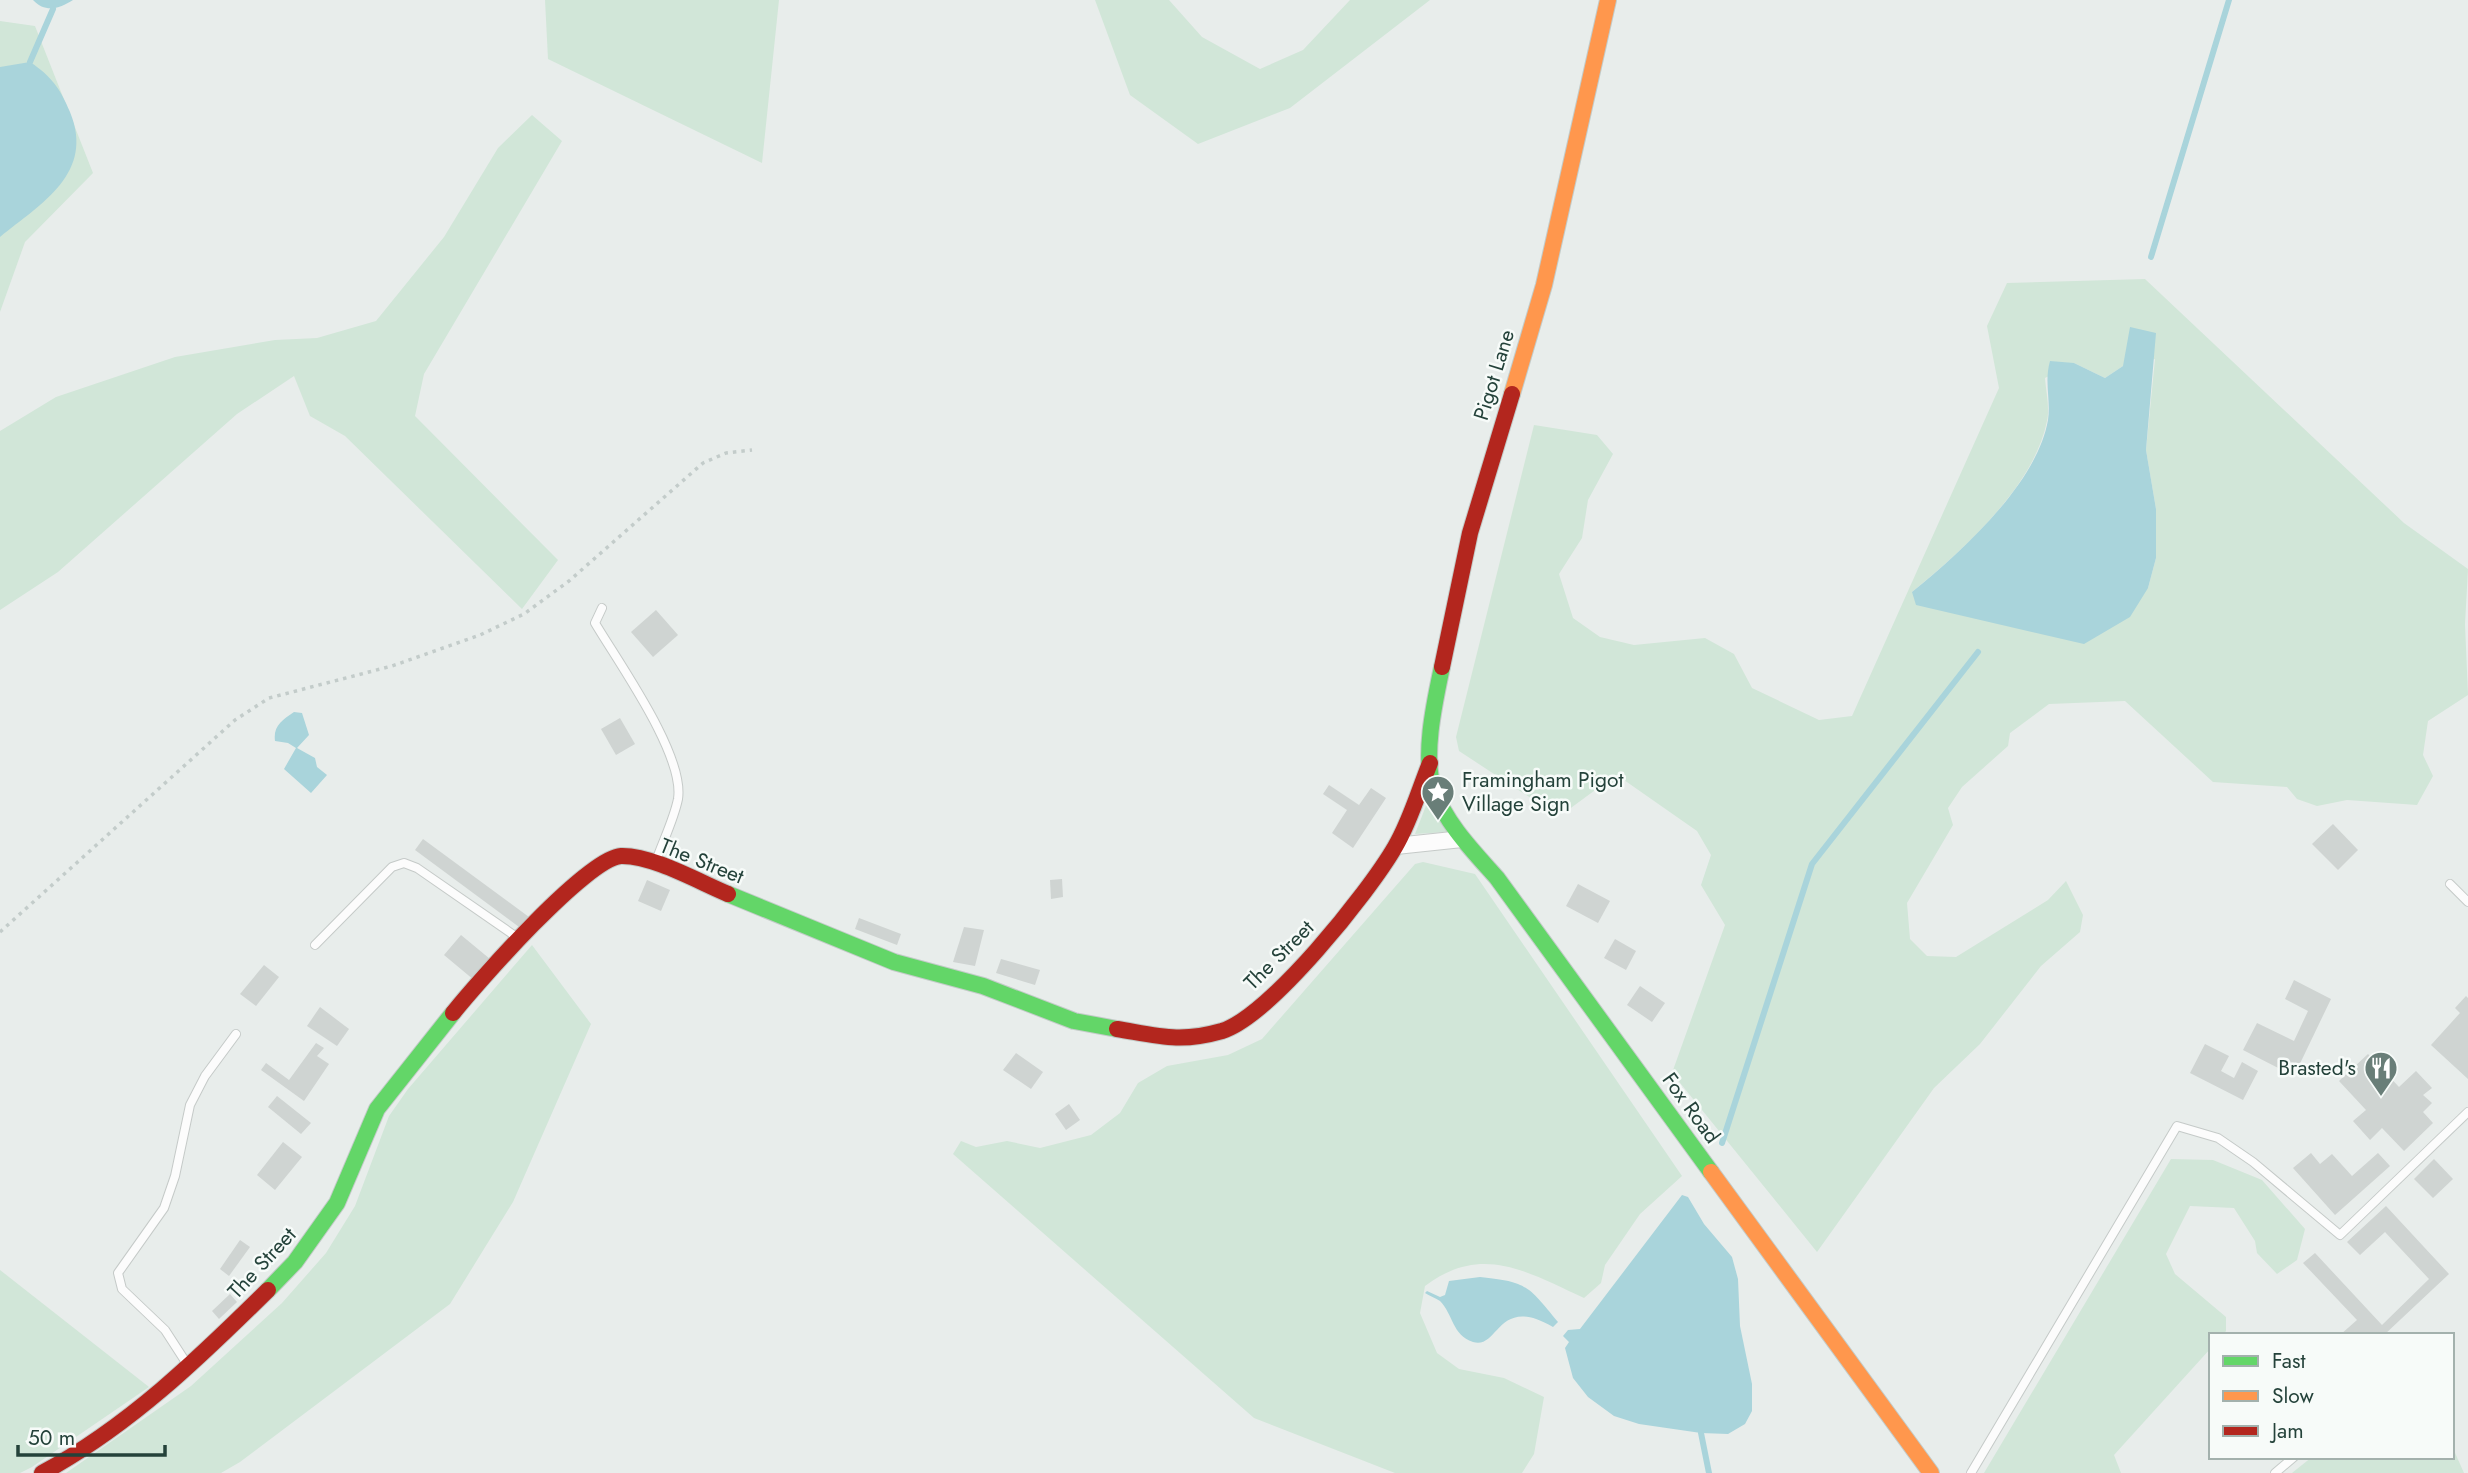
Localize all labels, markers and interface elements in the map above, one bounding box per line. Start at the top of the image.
street label: Pigot Lane [1466,326,1522,424]
place label: Framingham Pigot Village Sign [1462,765,1623,819]
place icon: Framingham Pigot Village Sign [1419,773,1457,822]
street label: The Street [656,831,748,891]
street label: The Street [1237,913,1321,997]
restaurant icon: Brasted's [2362,1049,2400,1098]
place label: Brasted's [2278,1053,2356,1083]
street label: Fox Road [1655,1066,1727,1150]
street label: The Street [221,1221,303,1305]
legend [2209,1333,2454,1459]
text: Fast [2272,1346,2305,1376]
text: Slow [2272,1381,2314,1411]
scale bar [18,1414,164,1458]
text: Jam [2269,1416,2304,1446]
text: 50 m [28,1423,75,1453]

